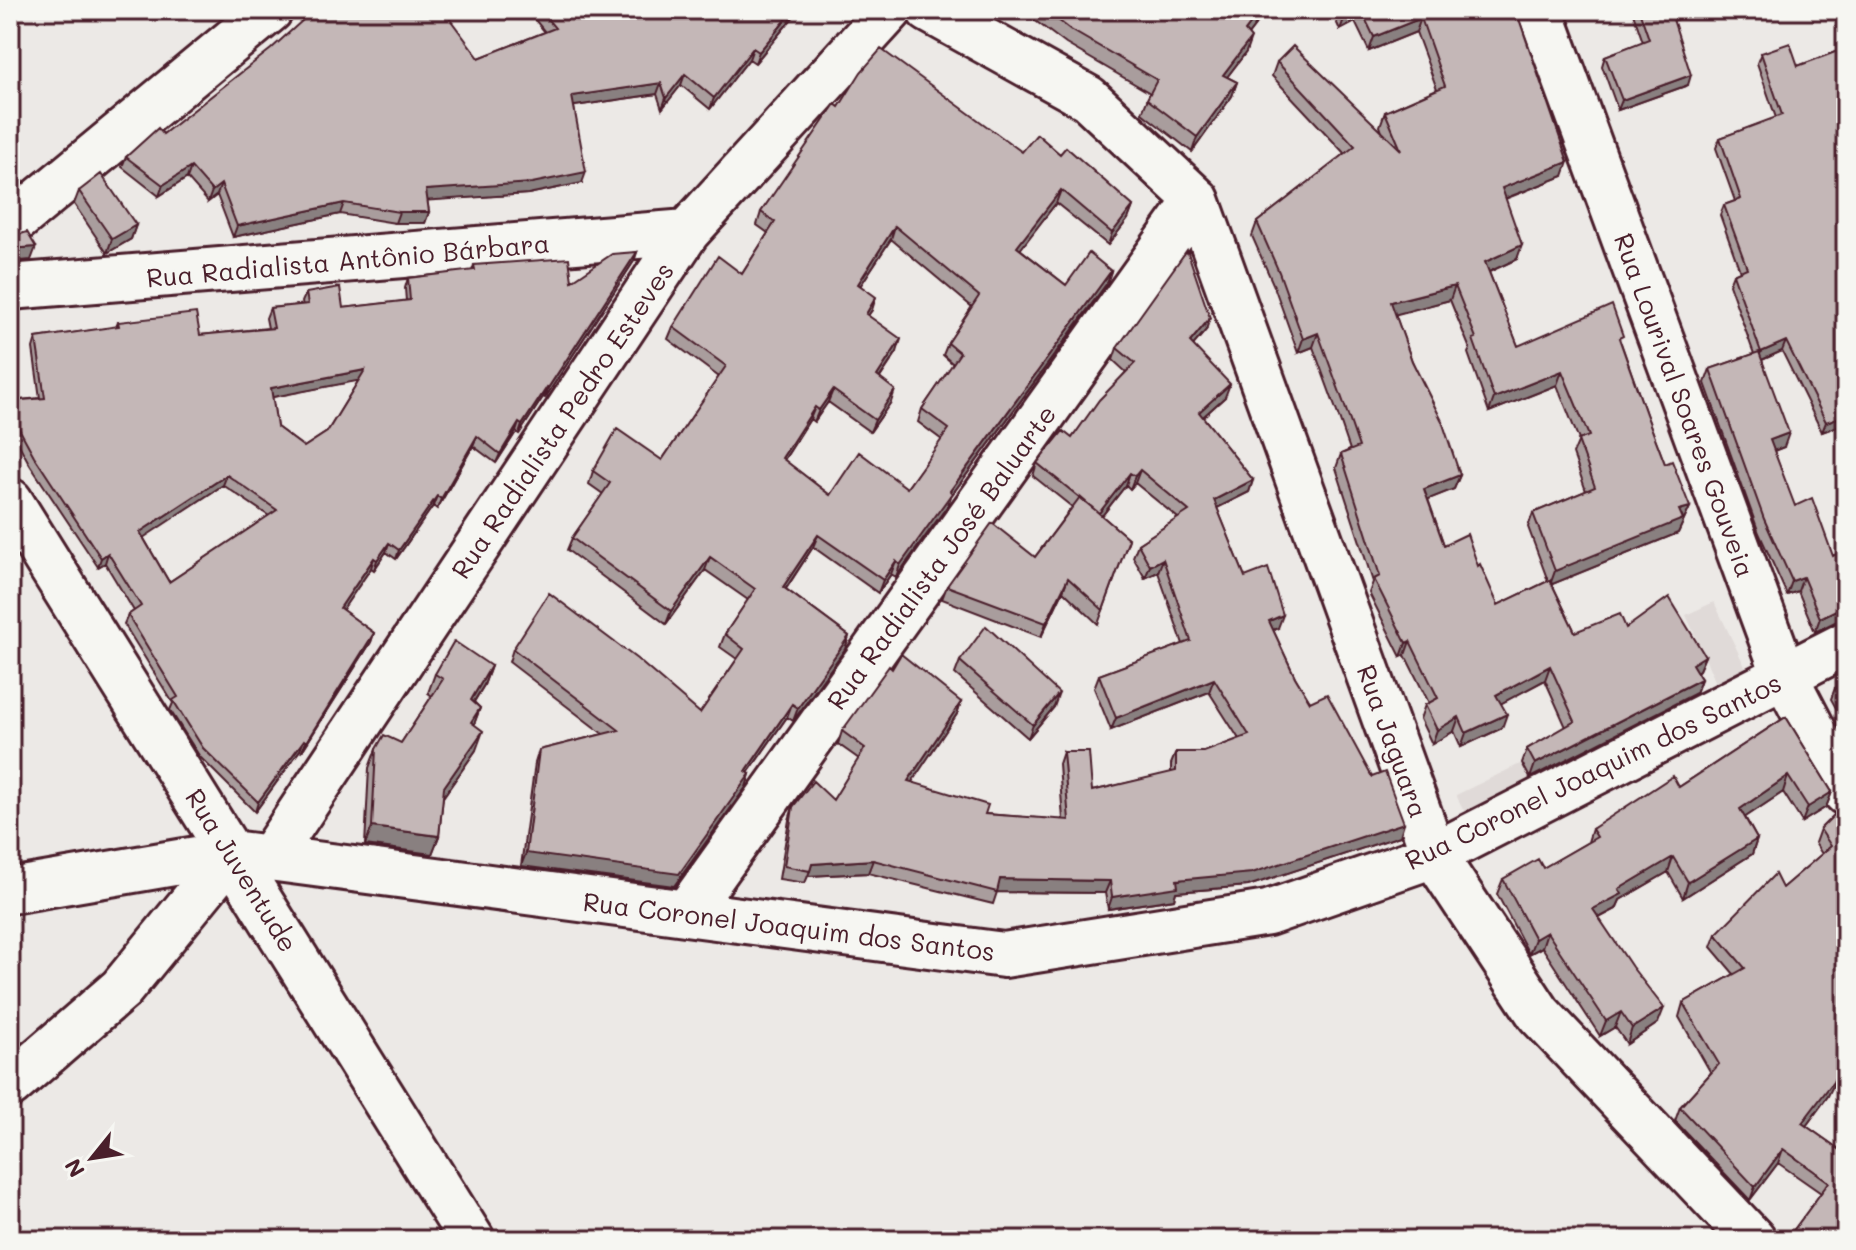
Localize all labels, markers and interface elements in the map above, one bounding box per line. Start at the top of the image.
street label: Rua Radialista Antônio Bárbara [145,225,551,295]
street label: Rua Lourival Soares Gouveia [1607,228,1763,582]
street label: Rua Radialista Pedro Esteves [443,255,681,585]
street label: Rua Radialista José Baluarte [819,398,1063,716]
street label: Rua Jaguara [1350,660,1436,822]
street label: Rua Coronel Joaquim dos Santos [1399,665,1787,877]
street label: Rua Juventude [178,782,306,958]
street label: Rua Coronel Joaquim dos Santos [581,884,997,968]
north arrow [52,1118,132,1198]
text: N [58,1154,91,1183]

